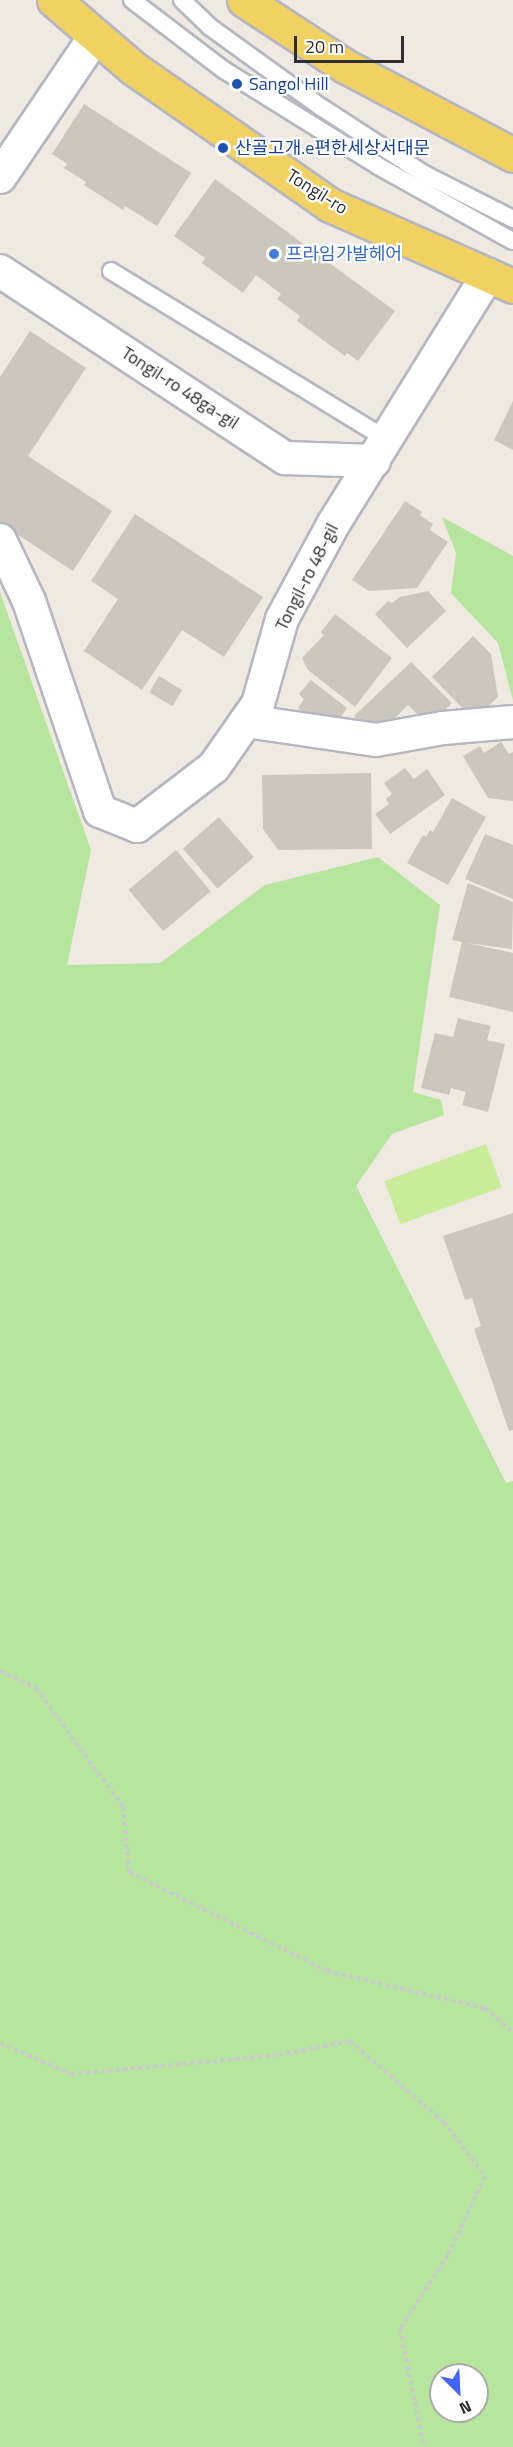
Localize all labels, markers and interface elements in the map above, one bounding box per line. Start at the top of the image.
scale bar [297,24,406,62]
text: 20 m [305,33,344,60]
place label: Sangol Hill [249,73,329,95]
marker: Sangol Hill [230,77,244,91]
place label: 산골고개.e편한세상서대문 [235,137,430,159]
marker: 산골고개.e편한세상서대문 [216,141,230,155]
street label: Tongil-ro [283,165,351,219]
place label: 프라임가발헤어 [286,243,402,265]
marker: 프라임가발헤어 [267,247,281,261]
street label: Tongil-ro 48ga-gil [117,342,243,434]
street label: Tongil-ro 48-gil [271,520,343,634]
north arrow [429,2363,489,2423]
text: N [456,2394,475,2421]

